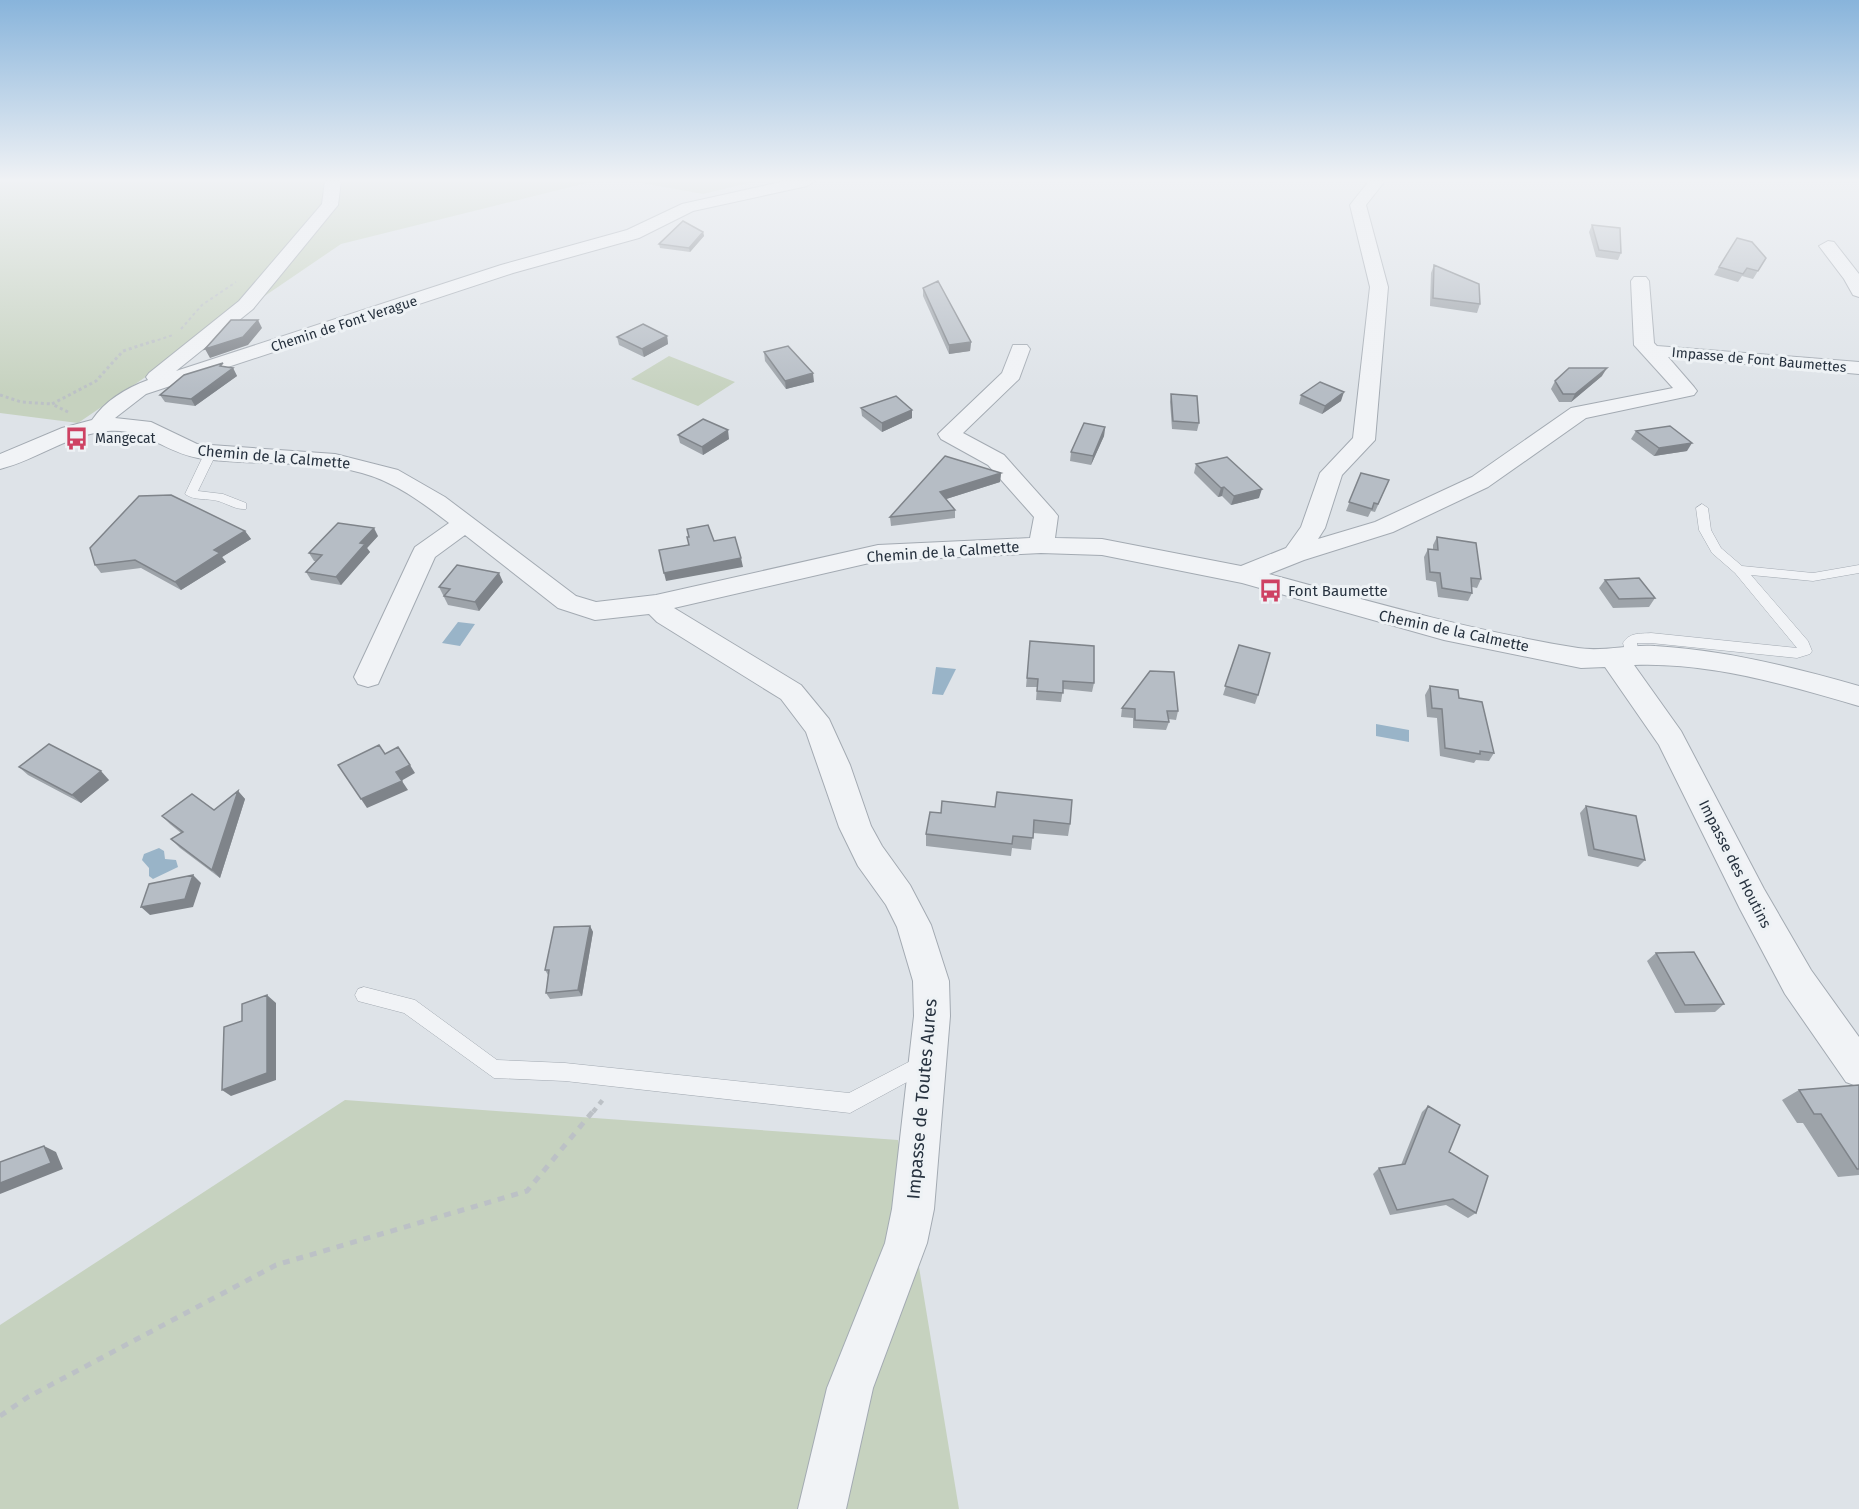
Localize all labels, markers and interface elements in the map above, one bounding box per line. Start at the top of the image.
street label: Chemin de Font Verague [269,292,419,356]
street label: Impasse de Font Baumettes [1671,344,1848,376]
bus stop icon: Mangecat [64,425,90,451]
place label: Mangecat [95,430,157,447]
street label: Chemin de la Calmette [197,441,351,473]
street label: Chemin de la Calmette [866,538,1020,566]
bus stop icon: Font Baumette [1257,578,1283,604]
place label: Font Baumette [1288,582,1388,600]
street label: Chemin de la Calmette [1377,606,1531,656]
street label: Impasse des Houtins [1695,797,1775,931]
street label: Impasse de Toutes Aures [902,998,942,1200]

